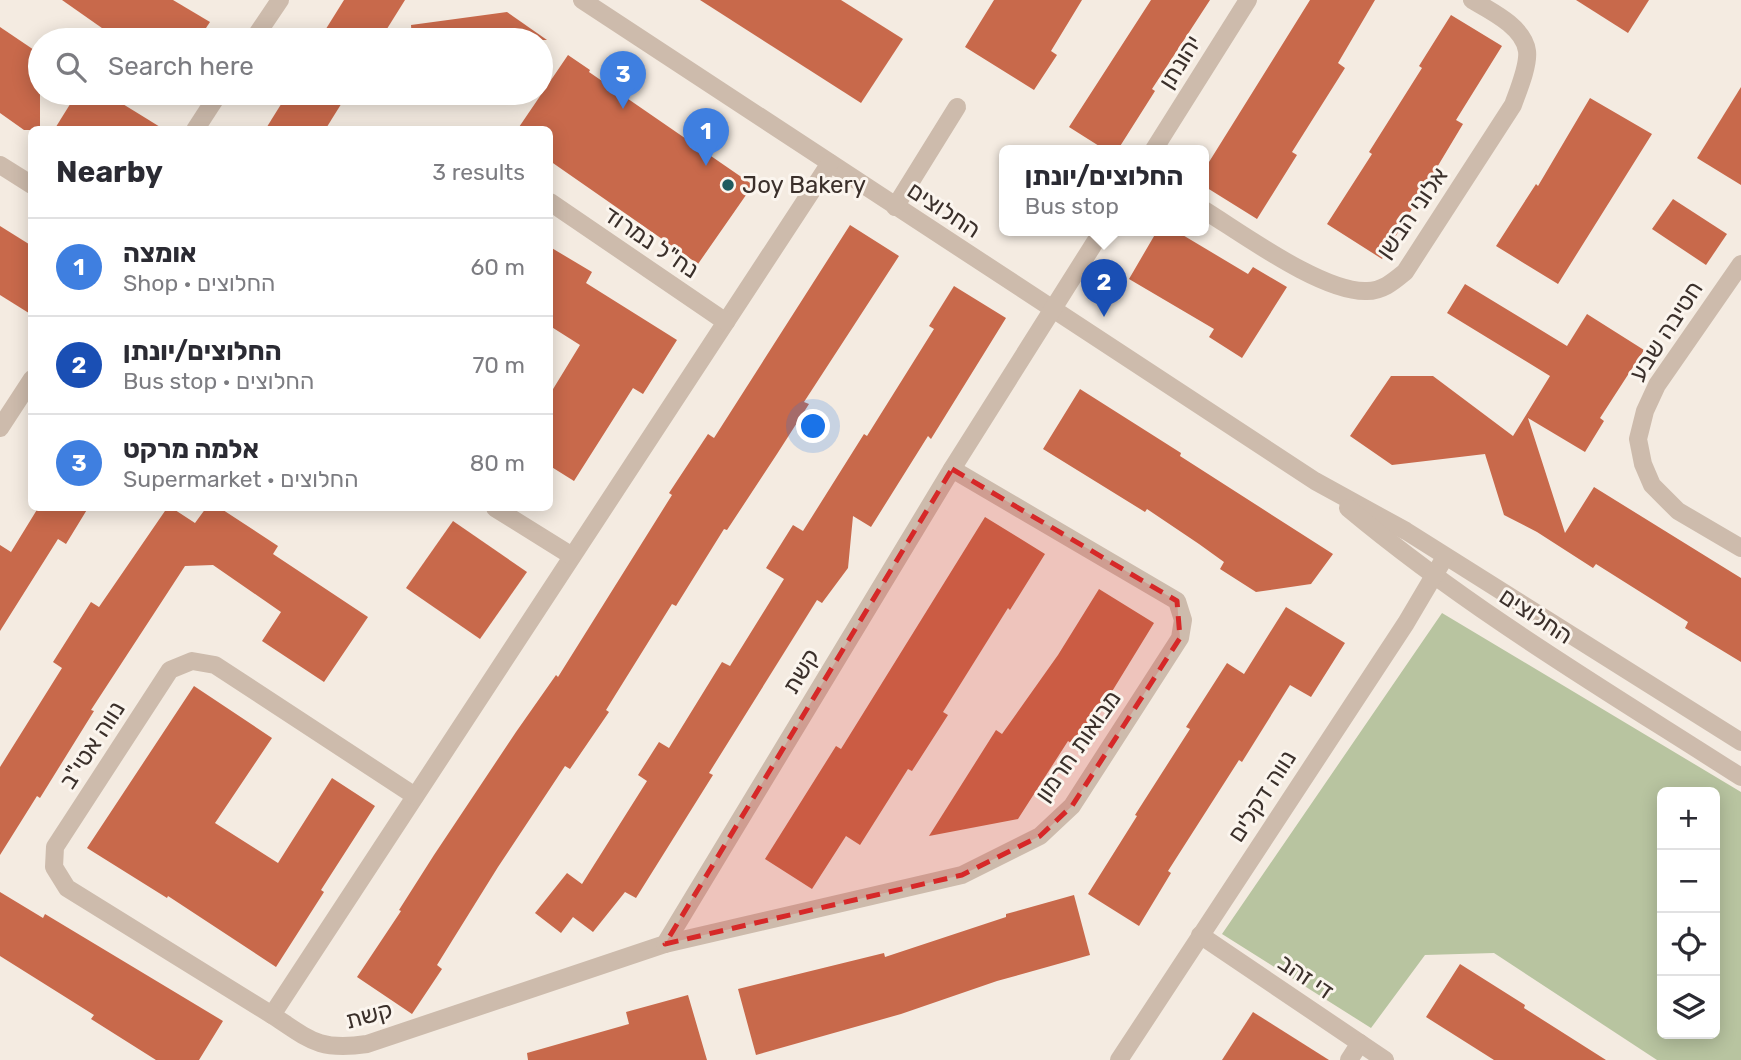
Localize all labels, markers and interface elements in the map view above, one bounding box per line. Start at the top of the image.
search box [28,28,553,105]
street label: יהונתן [1153,30,1207,94]
icon: search [52,48,90,86]
text: Search here [108,51,254,82]
pin: 3 [600,51,646,109]
pin: 1 [683,108,729,166]
popup [999,145,1209,236]
text: Nearby [56,154,163,190]
text: 3 results [432,158,525,186]
text: החלוצים/יונתן [1025,161,1183,192]
street label: אלוני הבשן [1370,162,1454,264]
place label: Joy Bakery [742,171,866,199]
street label: החלוצים [902,176,986,244]
marker: Joy Bakery [720,177,736,193]
text: Bus stop [1025,192,1119,220]
street label: נח"ל נמרוד [598,200,704,284]
text: אומצה [123,238,197,269]
text: 1 [73,253,85,281]
text: 60 m [470,253,525,281]
pin: 2 [1081,259,1127,317]
text: Shop · החלוצים [123,269,275,297]
street label: חטיבה שבע [1623,276,1709,386]
text: החלוצים/יונתן [123,336,281,367]
text: 2 [72,351,86,379]
text: 70 m [473,351,525,379]
text: Bus stop · החלוצים [123,367,314,395]
your location [796,409,830,443]
text: אלמה מרקט [123,434,259,465]
text: 3 [71,449,87,477]
text: 80 m [470,449,525,477]
text: Supermarket · החלוצים [123,465,358,493]
street label: החלוצים [1494,582,1578,650]
street label: קשת [777,643,825,699]
street label: מבואות חרמון [1029,685,1127,807]
street label: נווה אטי"ב [53,696,131,794]
street label: נווה דקלים [1222,745,1302,847]
map controls [1657,787,1720,1039]
button: + [1657,787,1720,850]
button: − [1657,850,1720,913]
button: locate [1657,913,1720,976]
street label: די זהב [1273,948,1339,1006]
button: layers [1657,976,1720,1039]
street label: קשת [342,995,396,1035]

